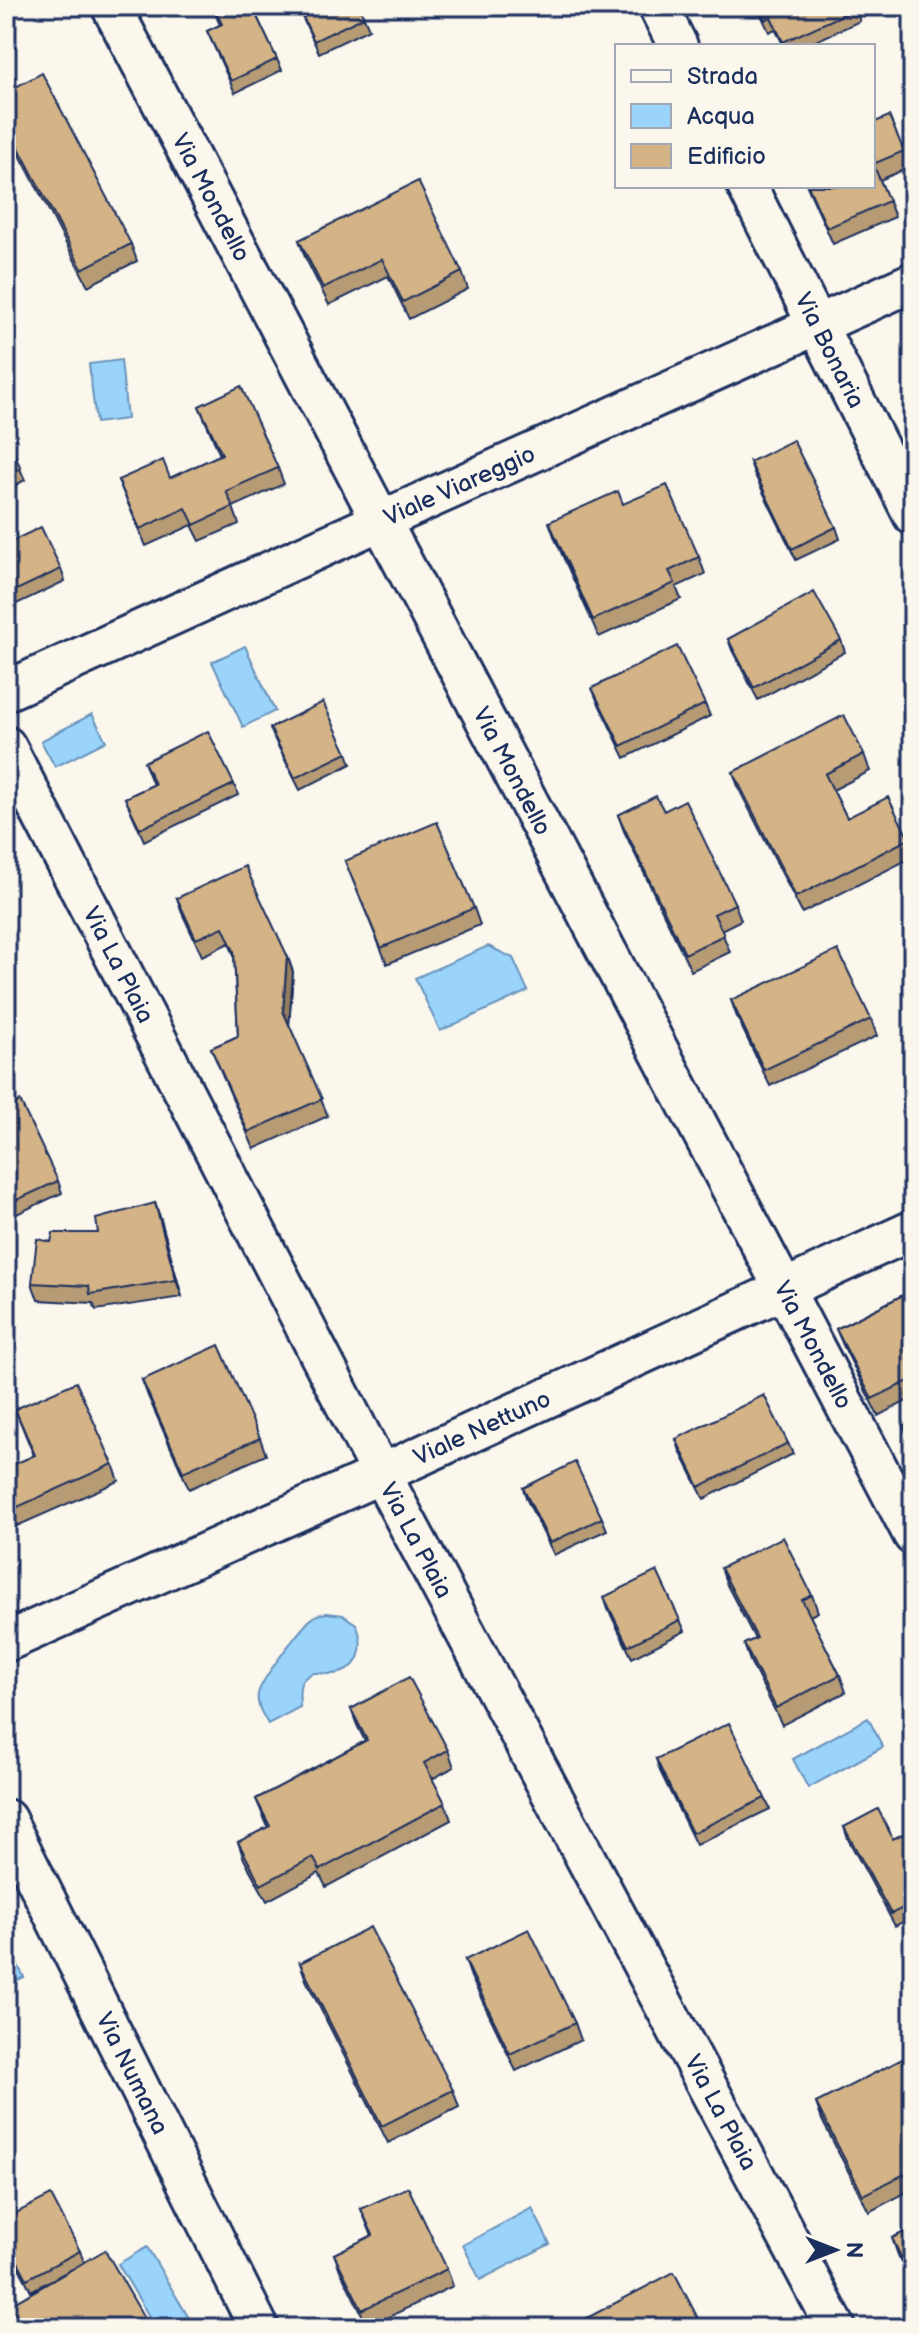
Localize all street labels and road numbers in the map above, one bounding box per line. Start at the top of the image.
street label: Via Mondello [165,129,256,267]
street label: Via Bonaria [788,288,871,413]
street label: Viale Viareggio [380,439,540,532]
street label: Via Mondello [466,702,557,840]
street label: Via La Plaia [76,902,160,1028]
street label: Via Mondello [767,1276,858,1414]
street label: Viale Nettuno [409,1384,555,1472]
street label: Via La Plaia [373,1478,458,1603]
street label: Via Numana [89,2008,174,2139]
street label: Via La Plaia [678,2050,763,2175]

